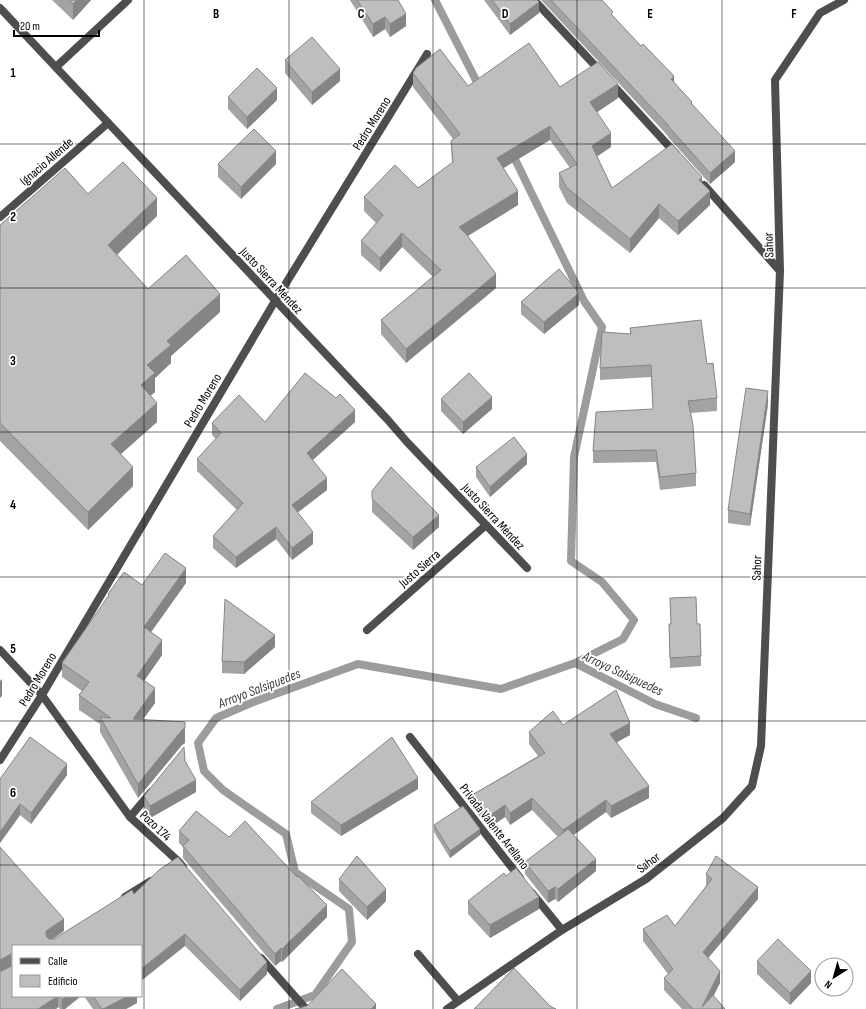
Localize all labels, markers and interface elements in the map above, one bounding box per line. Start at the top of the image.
text: B [213,6,219,22]
text: C [358,6,365,22]
text: D [502,6,509,22]
text: E [647,6,653,22]
text: F [791,6,797,22]
scale bar [14,12,99,38]
text: 20 m [20,19,40,34]
text: 1 [10,65,16,81]
street label: Pedro Moreno [349,94,395,153]
street label: Ignacio Allende [17,134,77,189]
text: 2 [10,209,16,225]
street label: Sahor [761,232,777,258]
street label: Justo Sierra Méndez [236,243,306,318]
text: 3 [10,353,16,369]
street label: Pedro Moreno [181,371,225,430]
street label: Justo Sierra Méndez [458,479,528,554]
text: 4 [10,497,16,513]
street label: Justo Sierra [395,546,444,592]
street label: Sahor [749,555,765,581]
text: 5 [10,641,16,657]
water label: Arroyo Salsipuedes [579,647,666,700]
street label: Pedro Moreno [16,650,60,709]
water label: Arroyo Salsipuedes [215,665,303,712]
street label: Privada Valente Arellano [456,781,533,873]
text: 6 [10,785,16,801]
street label: Pozo 174 [136,807,175,845]
street label: Sahor [634,849,664,877]
legend [12,945,142,997]
text: Calle [48,954,68,969]
north arrow [814,957,854,997]
text: Edificio [48,974,77,989]
text: N [822,978,835,992]

